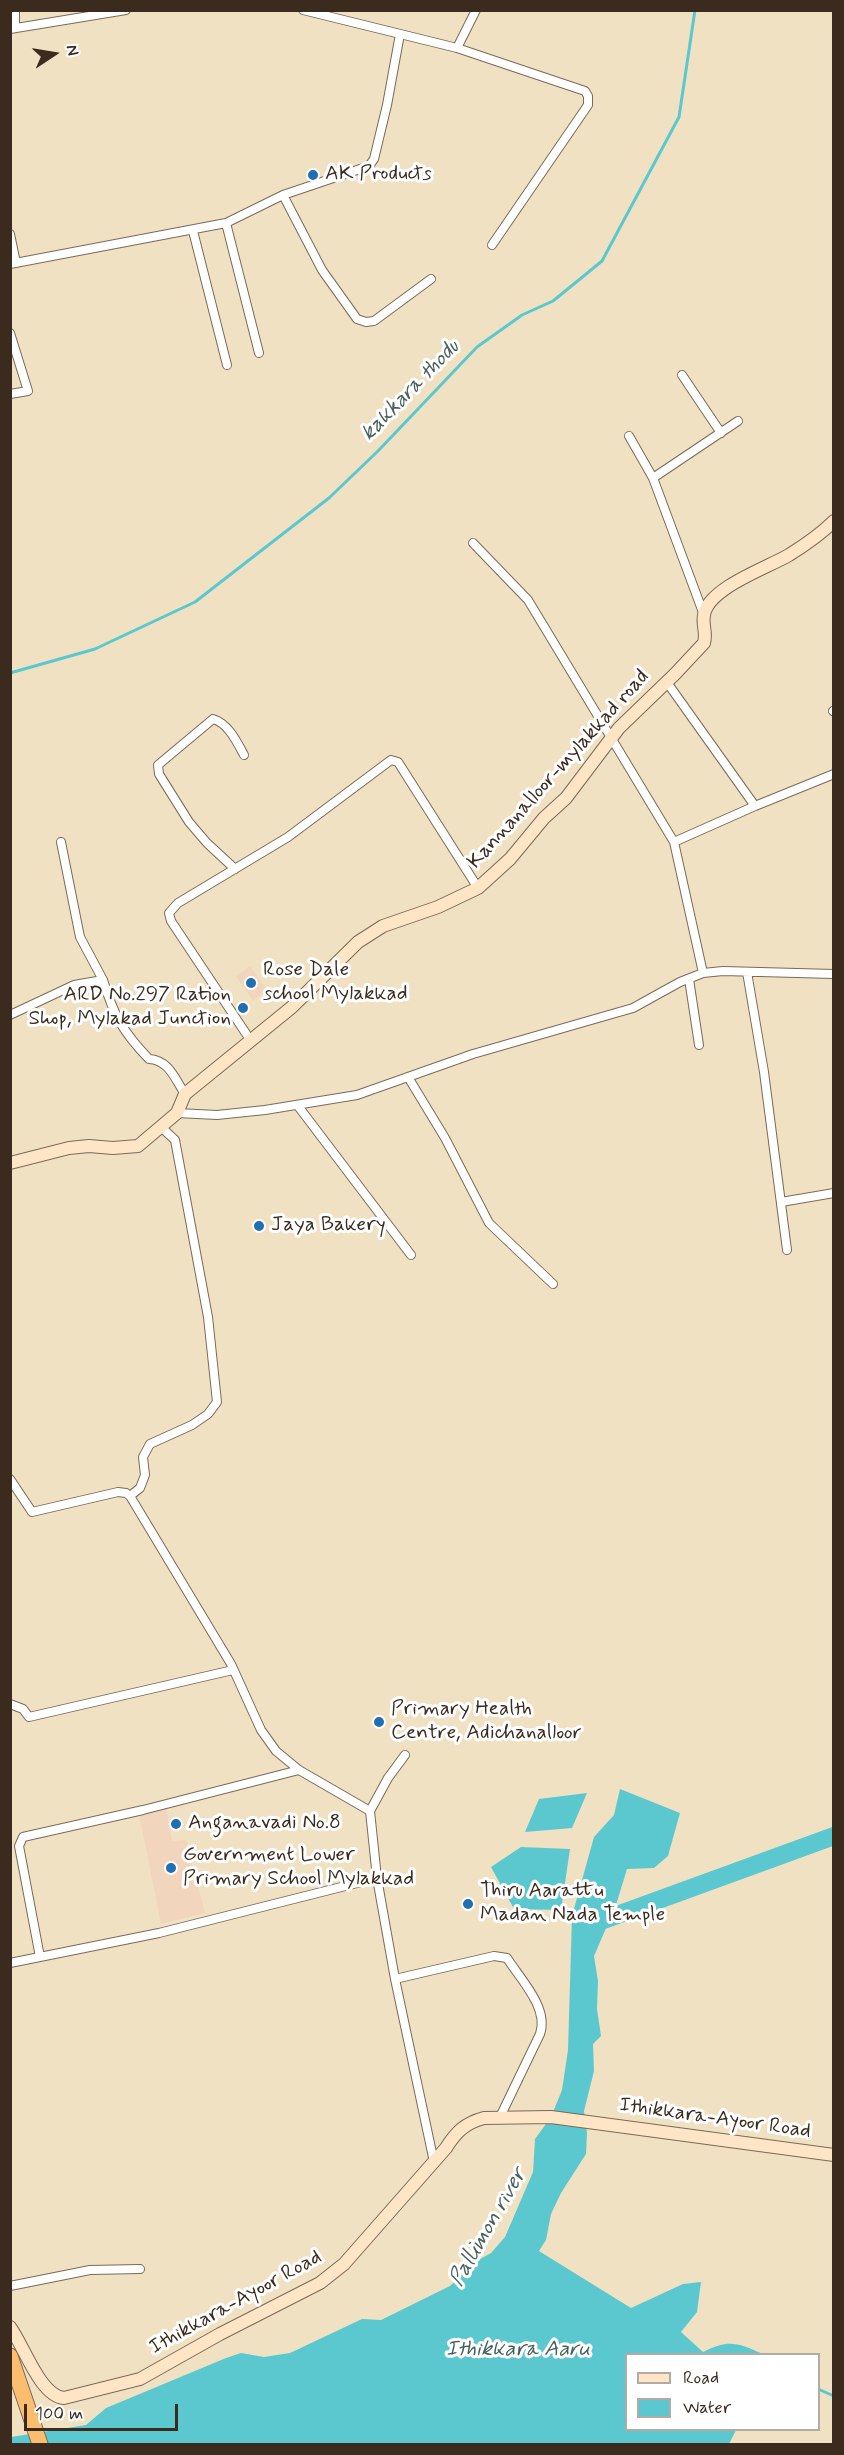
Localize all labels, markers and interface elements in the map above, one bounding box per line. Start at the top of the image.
north arrow [24,24,84,84]
text: N [61,43,83,58]
place label: AK Products [325,162,432,188]
marker: AK Products [306,168,320,182]
water label: kakkara thodu [356,335,466,447]
street label: Kannanalloor-mylakkad road [463,665,655,875]
place label: Rose Dale school Mylakkad [263,958,408,1008]
marker: Rose Dale school Mylakkad [244,976,258,990]
place label: ARD No.297 Ration Shop, Mylakad Junction [28,983,231,1033]
marker: ARD No.297 Ration Shop, Mylakad Junction [236,1001,250,1015]
place label: Jaya Bakery [271,1213,386,1239]
marker: Jaya Bakery [252,1219,266,1233]
place label: Primary Health Centre, Adichanalloor [391,1697,582,1747]
marker: Primary Health Centre, Adichanalloor [372,1715,386,1729]
place label: Anganavadi No.8 [188,1811,341,1837]
marker: Anganavadi No.8 [169,1817,183,1831]
place label: Government Lower Primary School Mylakkad [183,1843,414,1893]
marker: Government Lower Primary School Mylakkad [164,1861,178,1875]
place label: Thiru Aarattu Madan Nada Temple [480,1879,665,1929]
marker: Thiru Aarattu Madan Nada Temple [461,1897,475,1911]
street label: Ithikkara-Ayoor Road [618,2093,812,2145]
water label: Pallimon river [445,2164,533,2292]
street label: Ithikkara-Ayoor Road [145,2245,327,2361]
water label: Ithikkara Aaru [446,2337,590,2363]
legend [625,2353,820,2431]
text: Road [683,2366,719,2390]
scale bar [27,2392,182,2430]
text: Water [683,2396,731,2420]
text: 100 m [35,2402,83,2426]

